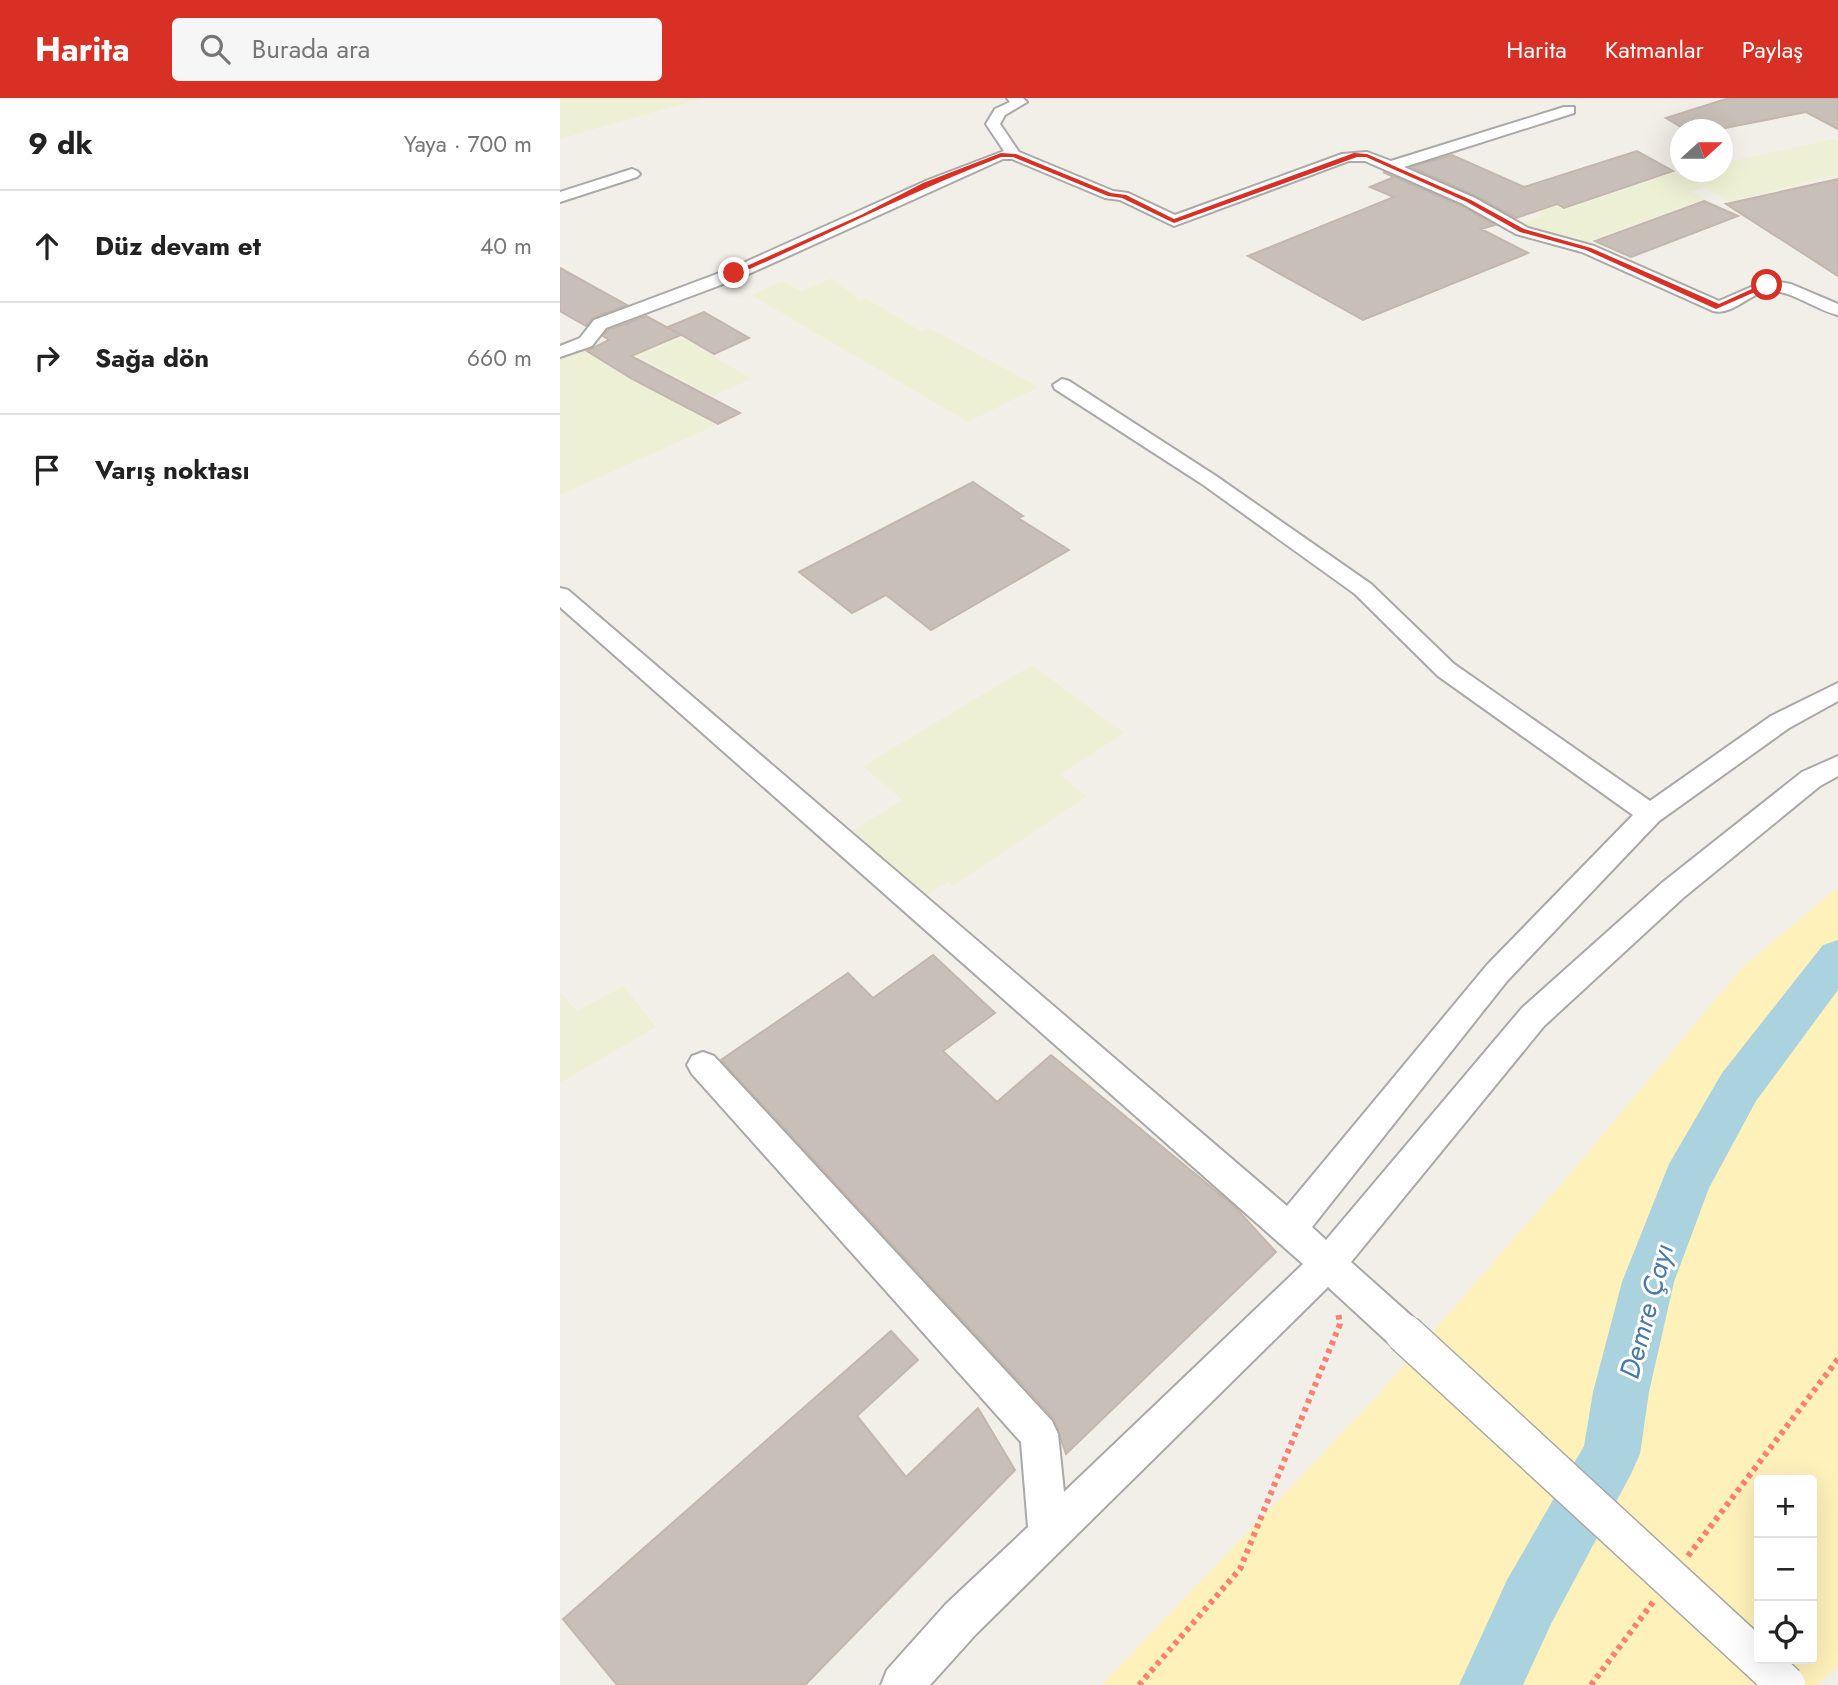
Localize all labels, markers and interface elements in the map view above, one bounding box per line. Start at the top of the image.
search box [172,18,662,81]
text: Harita [35,26,130,73]
icon: search [196,30,234,68]
text: Burada ara [252,30,370,68]
text: Harita [1506,32,1567,67]
text: Katmanlar [1605,32,1704,67]
text: Paylaş [1742,32,1803,67]
north arrow [1670,119,1733,182]
text: 9 dk [28,122,93,165]
text: Yaya · 700 m [404,127,532,161]
icon: ahead [28,227,66,265]
text: Düz devam et [95,227,261,265]
text: 40 m [480,229,532,263]
route end [718,257,749,288]
route start [1751,269,1782,300]
icon: right [28,339,66,377]
text: Sağa dön [95,339,209,377]
text: 660 m [467,341,532,375]
icon: arrive [28,451,66,489]
text: Varış noktası [95,451,250,489]
water label: Demre Çayı [1609,1239,1684,1383]
map controls [1754,1475,1817,1664]
button: + [1754,1475,1817,1538]
button: − [1754,1538,1817,1601]
button: locate [1754,1601,1817,1664]

